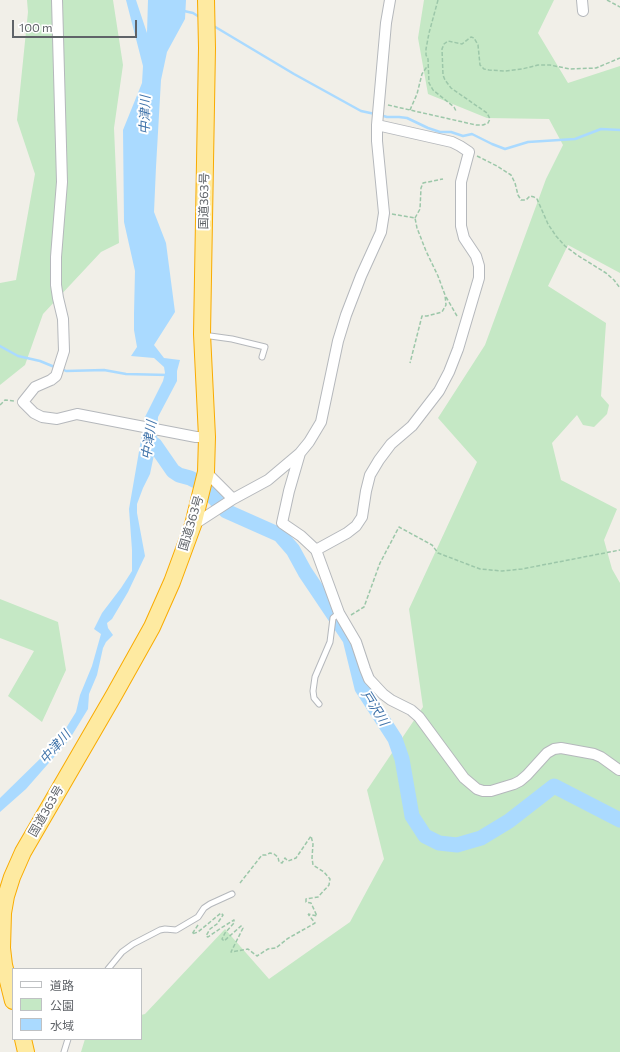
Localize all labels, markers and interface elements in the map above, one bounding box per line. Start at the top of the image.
scale bar [14,12,139,38]
text: 100 m [19,20,53,34]
water label: 中津川 [137,95,153,135]
street label: 国道363号 [196,172,212,230]
water label: 中津川 [139,420,159,460]
street label: 国道363号 [176,494,206,552]
water label: 戸沢川 [358,687,392,729]
water label: 中津川 [36,727,74,767]
street label: 国道363号 [26,783,66,839]
legend [12,968,142,1040]
text: 道路 [50,978,74,992]
text: 公園 [50,998,74,1012]
text: 水域 [50,1018,74,1032]

